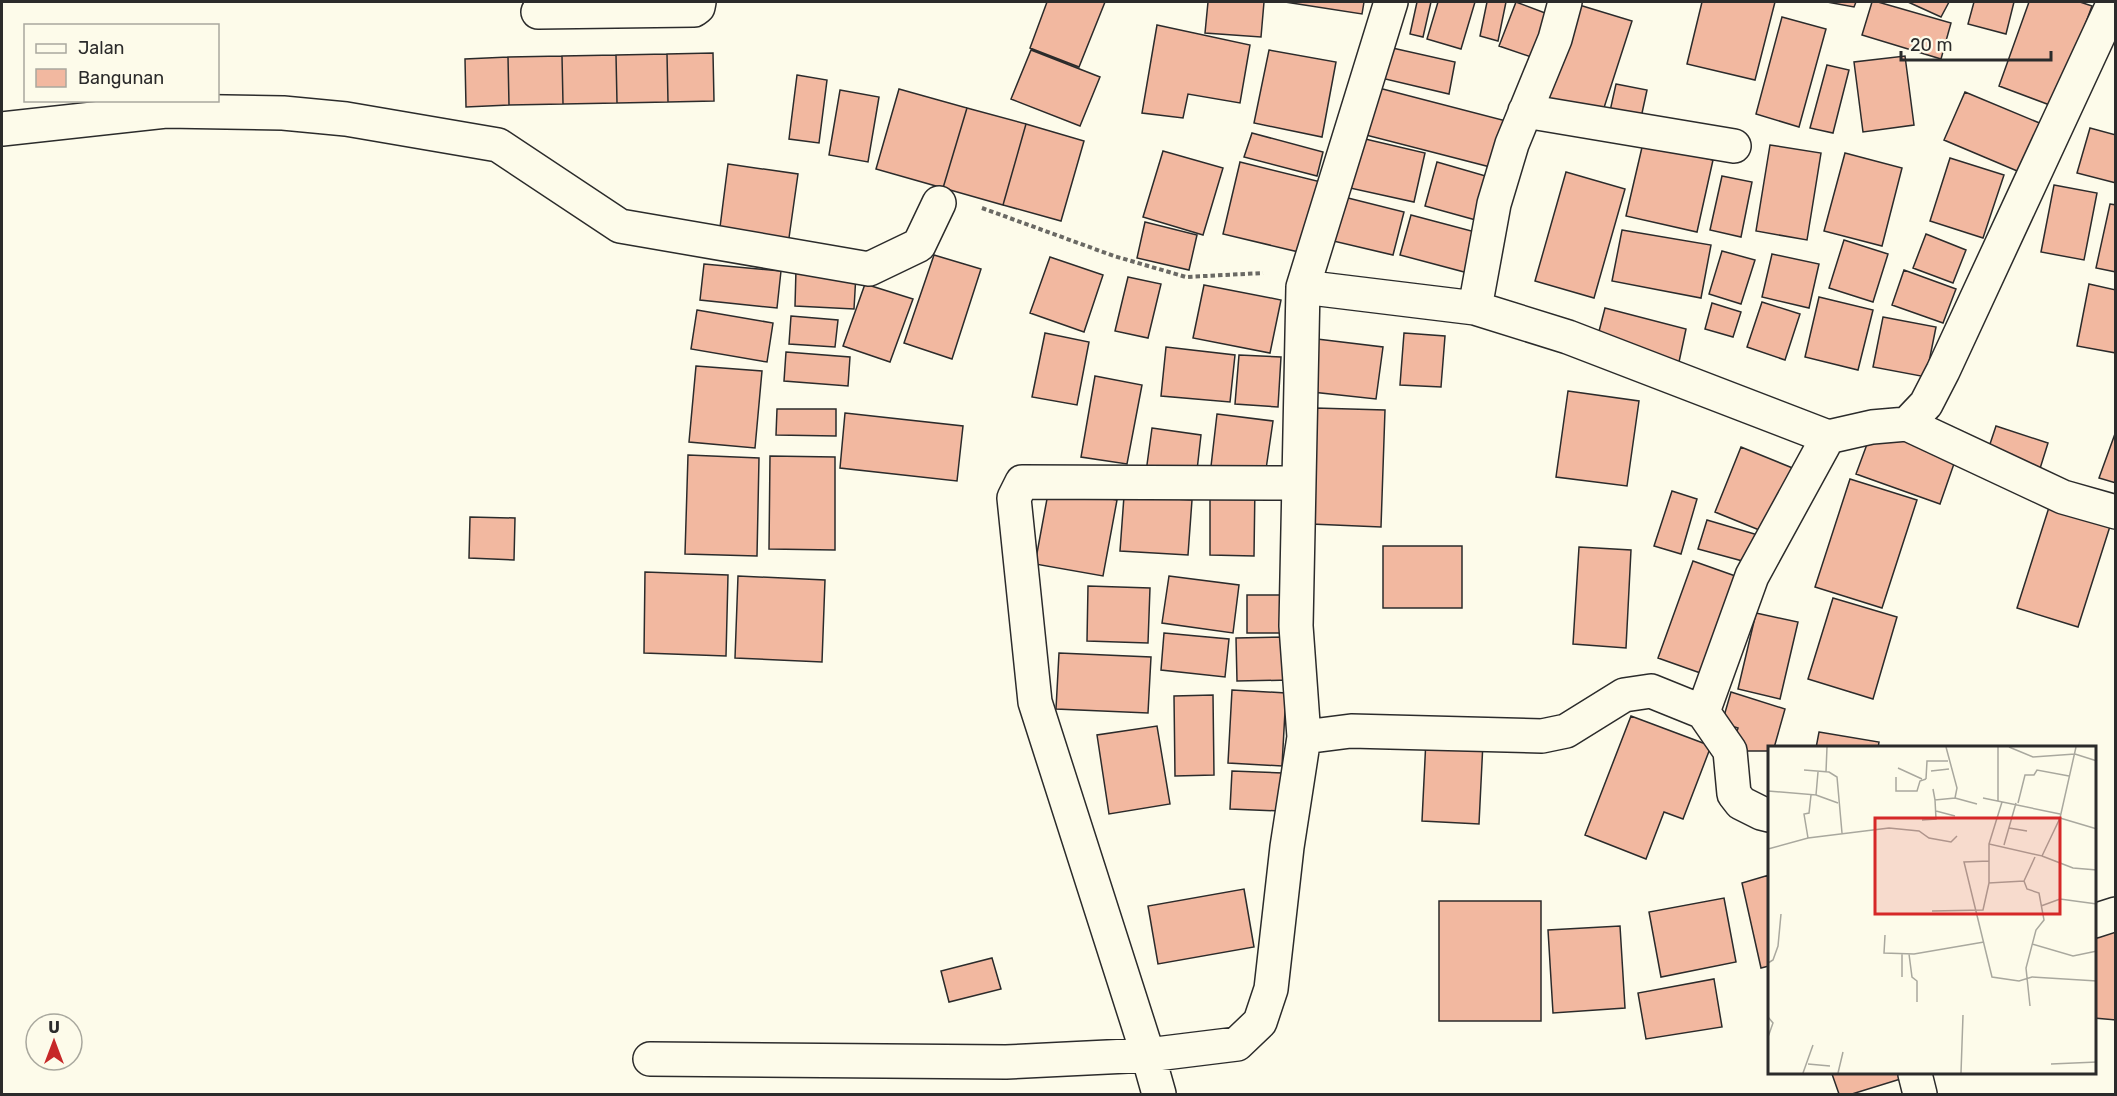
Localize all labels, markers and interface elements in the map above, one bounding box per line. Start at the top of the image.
legend [24,24,219,102]
scale bar [1901,24,2051,62]
text: 20 m [1910,34,1952,56]
text: Jalan [78,37,125,59]
text: Bangunan [78,67,164,89]
inset map [1768,746,2096,1075]
north arrow [24,1012,84,1072]
text: U [48,1018,60,1037]

